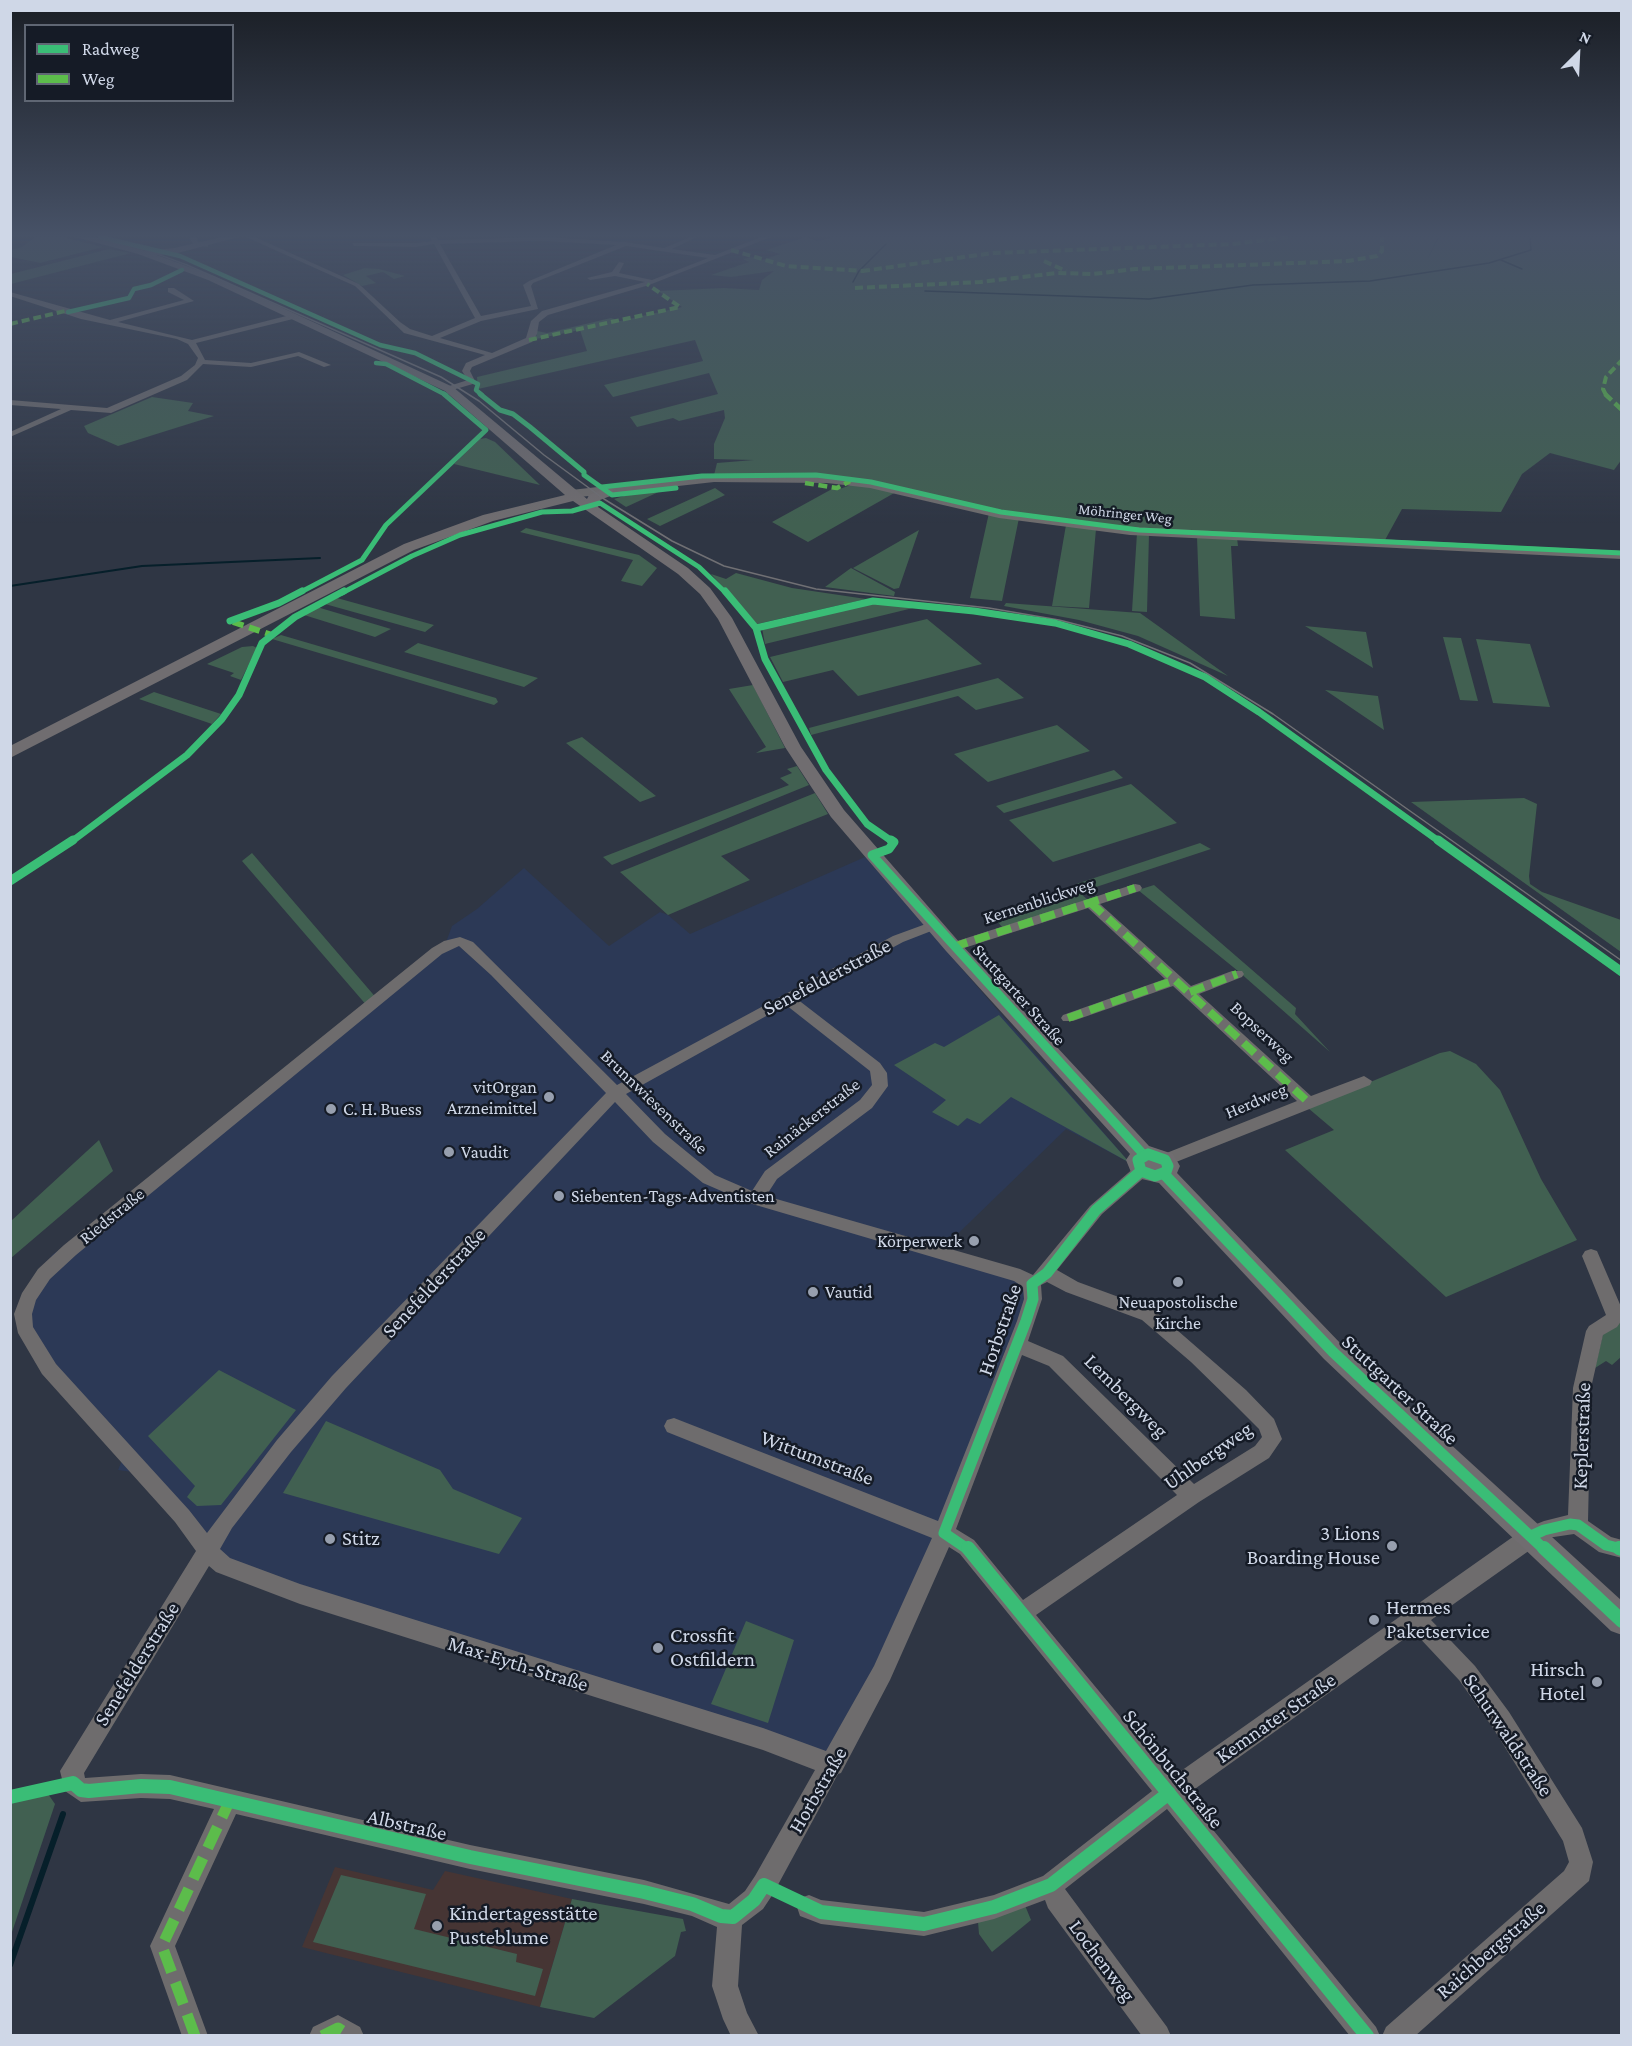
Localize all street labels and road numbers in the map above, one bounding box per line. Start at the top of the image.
street label: Möhringer Weg [1077,500,1173,528]
street label: Kernenblickweg [981,873,1097,929]
street label: Senefelderstraße [759,933,895,1021]
street label: Stuttgarter Straße [968,940,1070,1050]
street label: Bopserweg [1226,997,1298,1067]
street label: Brunnwiesenstraße [596,1045,712,1159]
street label: Rainäckerstraße [760,1074,864,1162]
street label: Herdweg [1222,1078,1290,1124]
street label: Riedstraße [75,1183,149,1249]
street label: Senefelderstraße [377,1223,491,1343]
street label: Horbstraße [973,1281,1027,1379]
street label: Stuttgarter Straße [1336,1329,1464,1451]
street label: Lembergweg [1079,1349,1173,1443]
street label: Keplerstraße [1568,1382,1596,1490]
street label: Uhlbergweg [1159,1416,1257,1496]
street label: Wittumstraße [757,1425,877,1491]
street label: Senefelderstraße [89,1598,185,1730]
street label: Max-Eyth-Straße [445,1631,591,1697]
street label: Kemnater Straße [1211,1667,1341,1769]
street label: Schurwaldstraße [1458,1669,1558,1801]
street label: Schönbuchstraße [1117,1704,1229,1834]
street label: Horbstraße [783,1742,853,1838]
street label: Albstraße [365,1804,449,1846]
street label: Raichbergstraße [1431,1896,1551,2004]
street label: Lochenweg [1063,1915,1141,2007]

